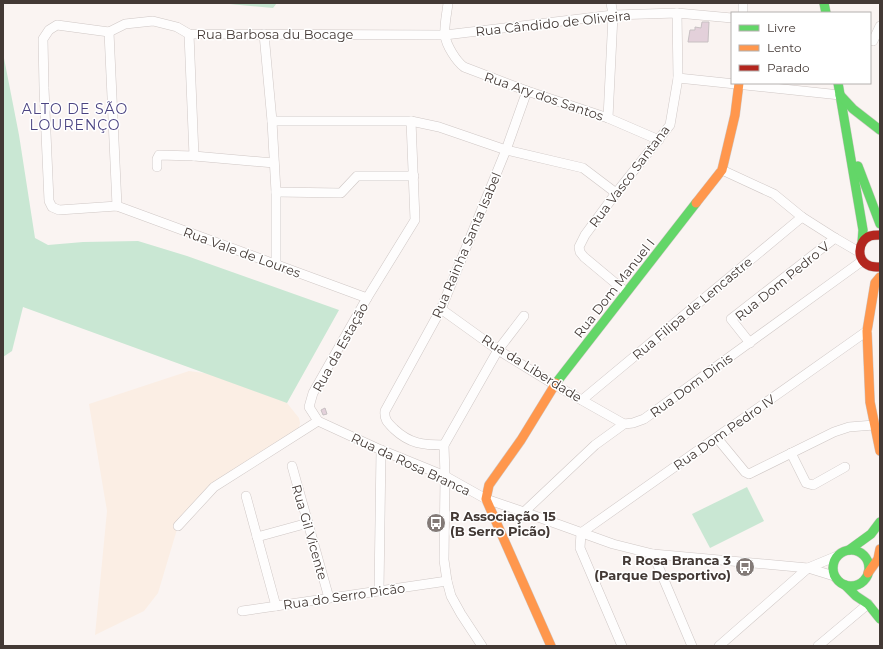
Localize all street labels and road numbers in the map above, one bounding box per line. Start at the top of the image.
street label: Rua Cândido de Oliveira [475,7,631,39]
street label: Rua Barbosa du Bocage [197,26,354,42]
street label: Rua Ary dos Santos [482,68,606,124]
street label: Rua Vasco Santana [585,122,673,230]
street label: Rua Rainha Santa Isabel [428,170,504,320]
street label: Rua Vale de Loures [181,223,303,281]
street label: Rua Dom Manuel I [570,235,658,341]
street label: Rua Dom Pedro V [732,237,833,324]
street label: Rua Filipa de Lencastre [629,253,755,363]
street label: Rua da Estação [309,299,371,395]
street label: Rua da Liberdade [479,331,585,405]
street label: Rua Dom Dinis [647,350,735,420]
street label: Rua Dom Pedro IV [670,390,779,473]
street label: Rua da Rosa Branca [349,429,473,499]
street label: Rua Gil Vicente [289,482,331,582]
street label: Rua do Serro Picão [282,580,406,612]

